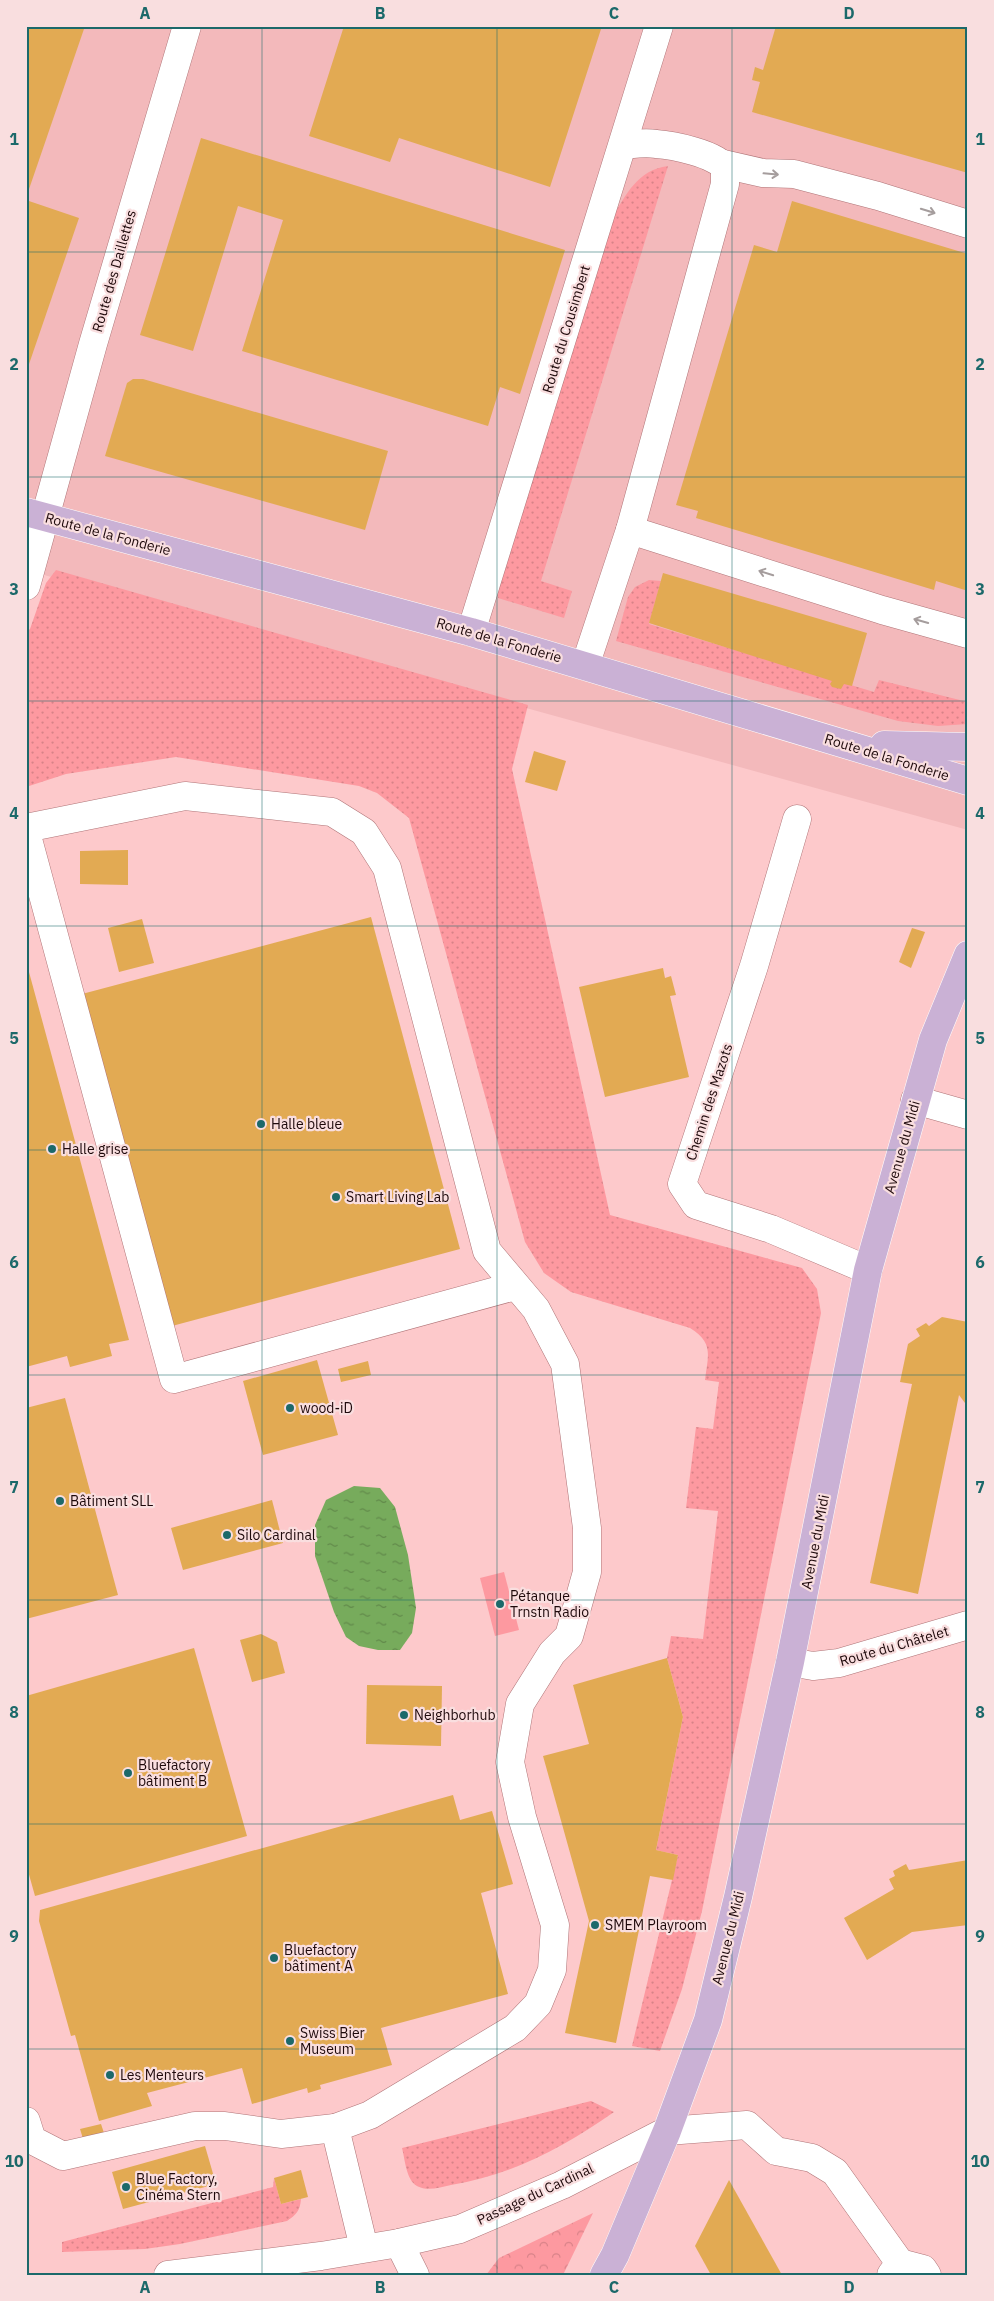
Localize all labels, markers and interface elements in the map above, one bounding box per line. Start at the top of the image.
text: A [140,3,151,23]
text: B [375,3,386,23]
text: C [609,3,619,23]
text: D [843,3,855,23]
text: 1 [9,129,19,149]
text: 1 [975,129,985,149]
one-way arrow [762,169,778,179]
one-way arrow [920,207,936,217]
street label: Route des Daillettes [88,208,140,334]
street label: Route du Cousimbert [538,263,594,395]
text: 2 [9,354,19,374]
text: 2 [975,354,985,374]
street label: Route de la Fonderie [43,509,173,560]
one-way arrow [758,568,774,578]
text: 3 [9,579,19,599]
text: 3 [975,579,985,599]
street label: Route de la Fonderie [434,614,564,667]
one-way arrow [913,616,929,625]
street label: Route de la Fonderie [822,729,952,785]
text: 4 [9,803,19,823]
text: 4 [975,803,985,823]
text: 5 [9,1028,19,1048]
text: 5 [975,1028,985,1048]
street label: Chemin des Mazots [682,1041,736,1163]
street label: Avenue du Midi [880,1098,924,1196]
place label: Halle bleue [271,1115,342,1133]
marker: Halle bleue [255,1118,267,1130]
place label: Halle grise [62,1140,129,1158]
marker: Halle grise [46,1143,58,1155]
place label: Smart Living Lab [346,1188,449,1206]
marker: Smart Living Lab [330,1191,342,1203]
text: 6 [9,1252,19,1272]
text: 6 [975,1252,985,1272]
place label: wood-iD [300,1399,353,1417]
marker: wood-iD [284,1402,296,1414]
text: 7 [9,1477,19,1497]
text: 7 [975,1477,985,1497]
place label: Bâtiment SLL [70,1492,153,1510]
street label: Avenue du Midi [797,1493,833,1591]
marker: Bâtiment SLL [54,1495,66,1507]
place label: Silo Cardinal [237,1526,316,1544]
marker: Silo Cardinal [221,1529,233,1541]
place label: Pétanque Trnstn Radio [510,1587,589,1621]
marker: Pétanque Trnstn Radio [494,1598,506,1610]
street label: Route du Châtelet [837,1622,951,1670]
text: 8 [9,1702,19,1722]
text: 8 [975,1702,985,1722]
place label: Neighborhub [414,1706,496,1724]
marker: Neighborhub [398,1709,410,1721]
place label: Bluefactory bâtiment B [138,1756,211,1790]
marker: Bluefactory bâtiment B [122,1767,134,1779]
street label: Avenue du Midi [708,1889,748,1987]
place label: SMEM Playroom [605,1916,707,1934]
marker: SMEM Playroom [589,1919,601,1931]
text: 9 [9,1926,19,1946]
text: 9 [975,1926,985,1946]
place label: Bluefactory bâtiment A [284,1941,357,1975]
marker: Bluefactory bâtiment A [268,1952,280,1964]
place label: Swiss Bier Museum [300,2024,365,2058]
marker: Swiss Bier Museum [284,2035,296,2047]
place label: Les Menteurs [120,2066,204,2084]
marker: Les Menteurs [104,2069,116,2081]
text: 10 [4,2151,24,2171]
text: 10 [970,2151,990,2171]
street label: Passage du Cardinal [474,2159,596,2229]
place label: Blue Factory, Cinéma Stern [136,2170,221,2204]
marker: Blue Factory, Cinéma Stern [120,2181,132,2193]
text: A [140,2277,151,2297]
text: B [375,2277,386,2297]
text: C [609,2277,619,2297]
text: D [843,2277,855,2297]

